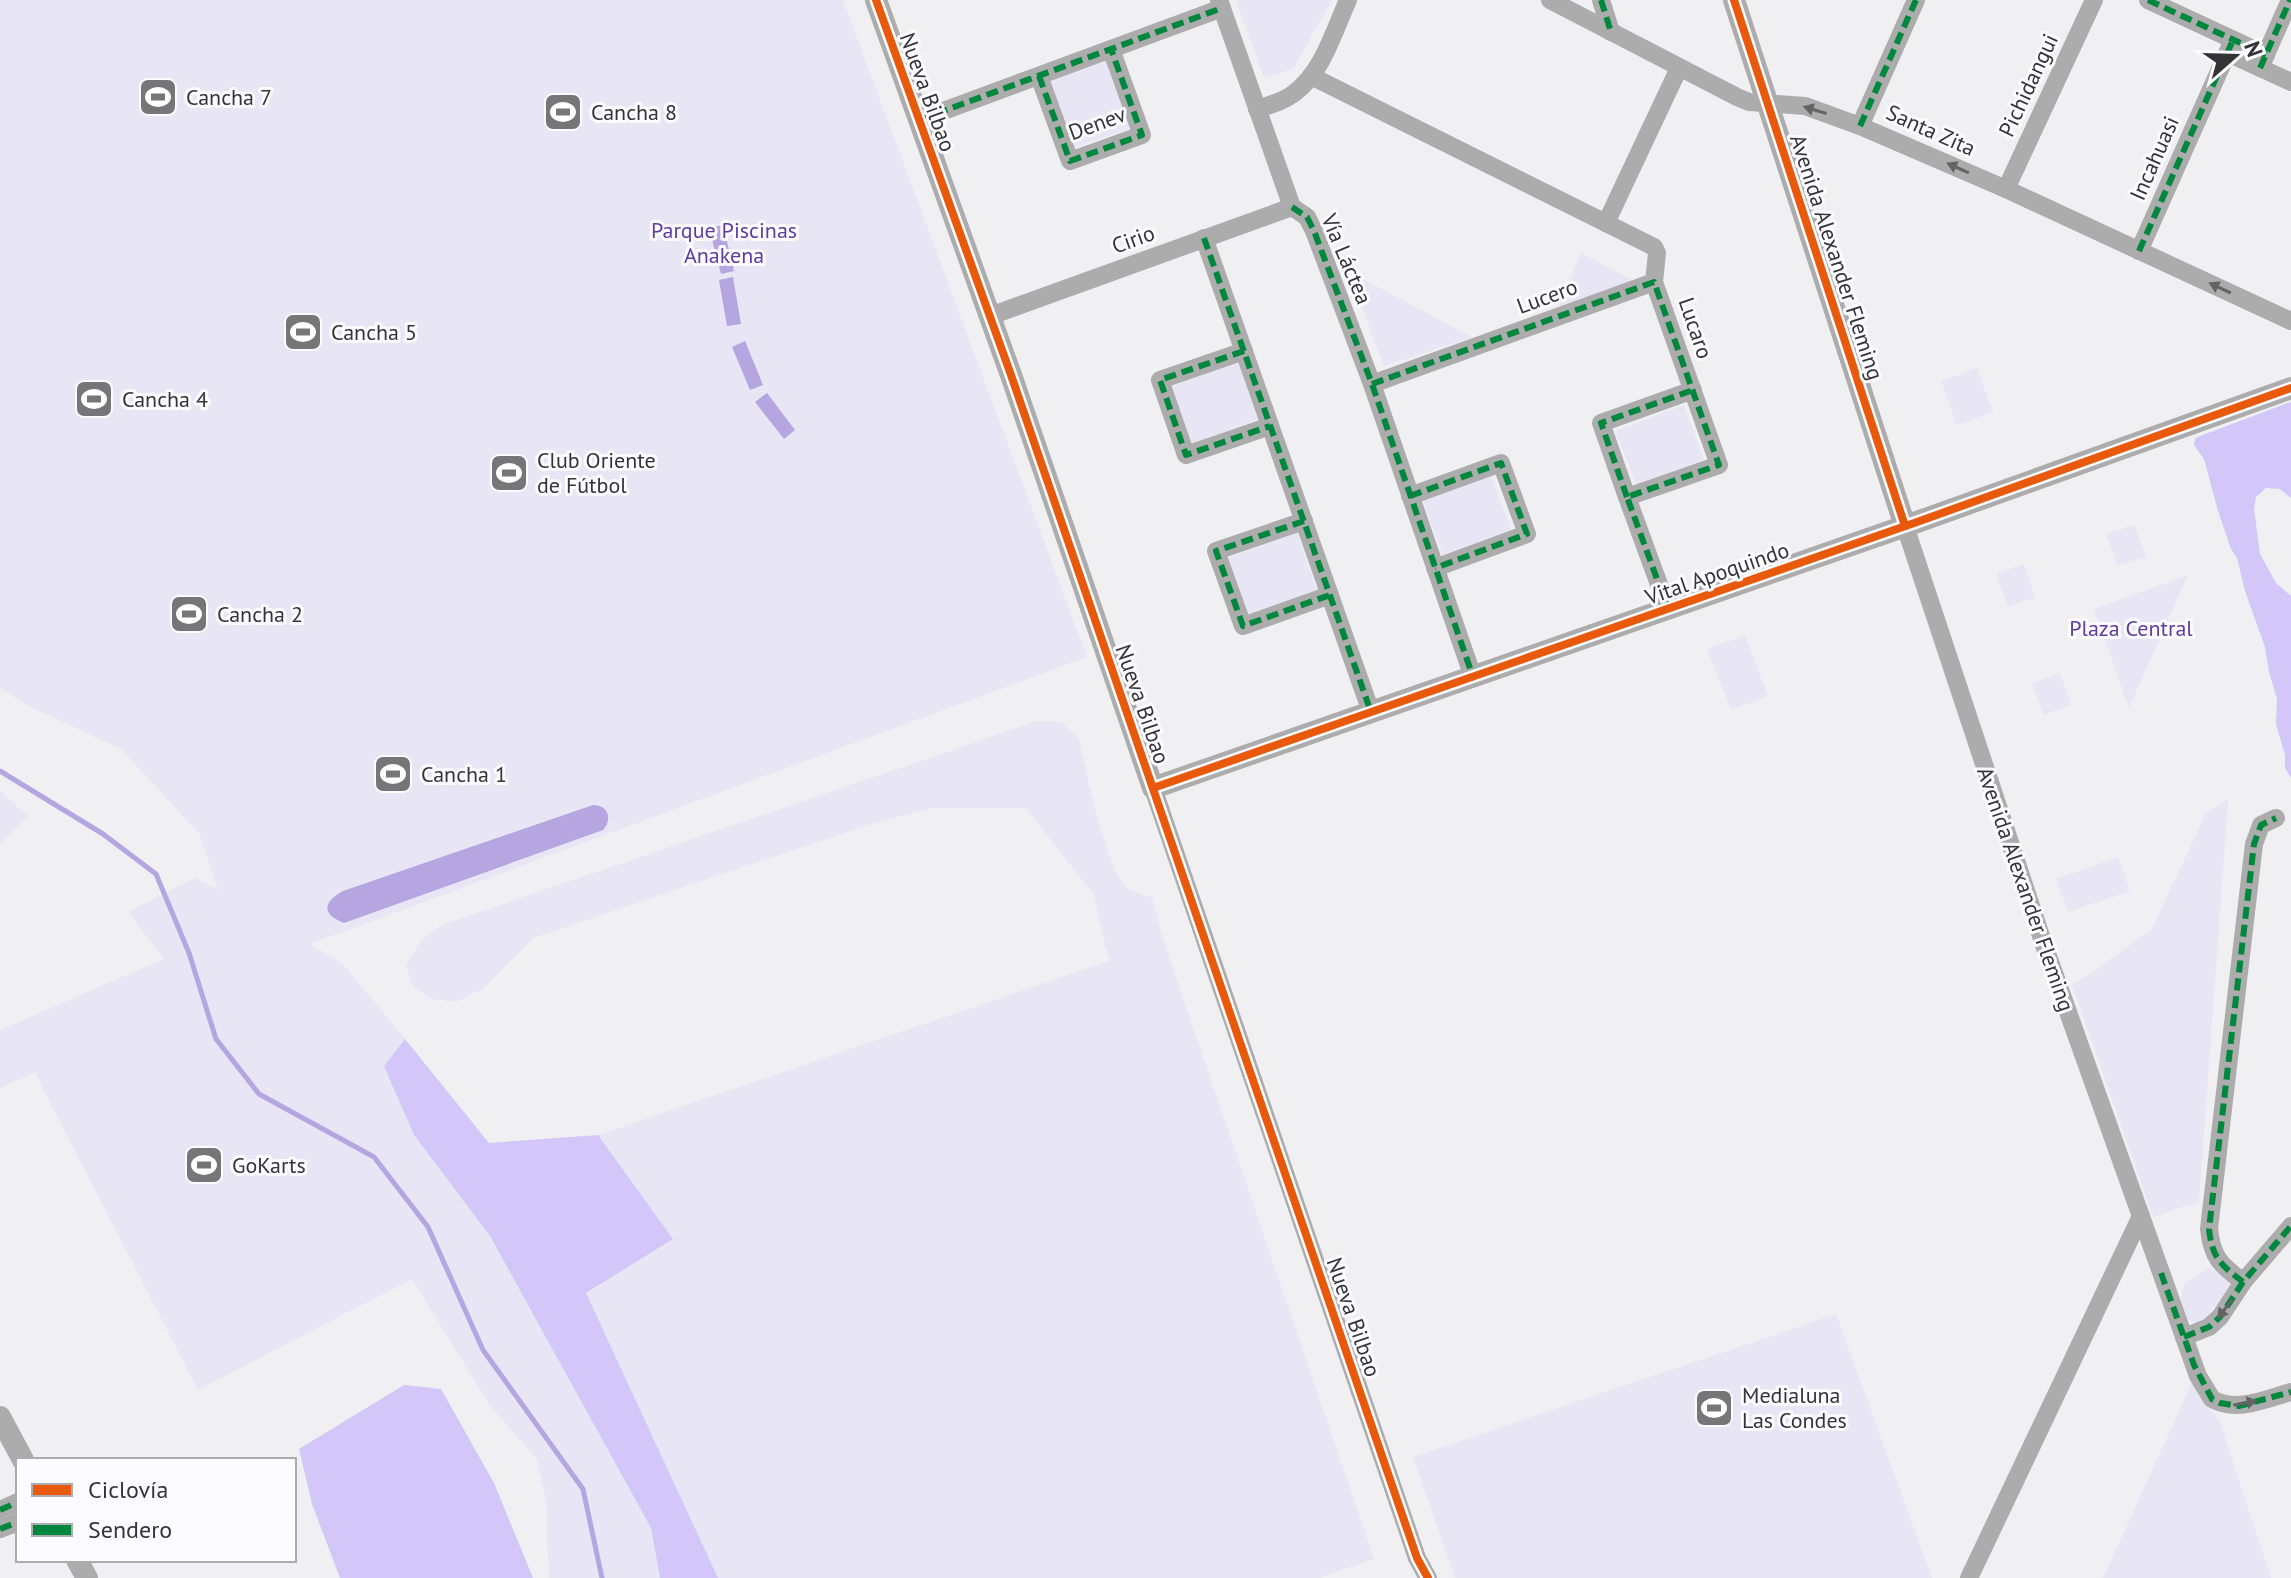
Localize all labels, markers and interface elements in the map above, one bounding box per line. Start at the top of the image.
north arrow [2195,16,2275,96]
street label: Nueva Bilbao [894,29,962,155]
street label: Pichidangui [1992,29,2064,141]
text: N [2238,38,2269,61]
sports icon: Cancha 7 [137,76,179,118]
place label: Cancha 7 [186,83,272,111]
sports icon: Cancha 8 [542,91,584,133]
place label: Cancha 8 [591,98,677,126]
street label: Santa Zita [1882,98,1980,162]
street label: Denev [1065,100,1130,146]
one-way arrow [1803,103,1827,115]
street label: Incahuasi [2123,112,2185,204]
street label: Avenida Alexander Fleming [1784,131,1890,383]
one-way arrow [1947,162,1970,175]
street label: Vía Láctea [1315,209,1379,309]
park label: Parque Piscinas Anakena [651,216,797,269]
street label: Cirio [1108,218,1158,260]
street label: Lucero [1513,272,1581,320]
one-way arrow [2209,281,2232,295]
street label: Lucaro [1673,294,1719,362]
sports icon: Cancha 5 [282,311,324,353]
place label: Cancha 5 [331,318,417,346]
sports icon: Cancha 4 [73,378,115,420]
place label: Cancha 4 [122,385,208,413]
place label: Club Oriente de Fútbol [537,446,656,499]
sports icon: Club Oriente de Fútbol [488,452,530,494]
street label: Vital Apoquindo [1641,535,1793,611]
sports icon: Cancha 2 [168,593,210,635]
place label: Cancha 2 [217,600,303,628]
park label: Plaza Central [2069,614,2193,642]
street label: Nueva Bilbao [1109,641,1177,767]
sports icon: Cancha 1 [372,753,414,795]
place label: Cancha 1 [421,760,507,788]
street label: Avenida Alexander Fleming [1971,763,2081,1015]
sports icon: GoKarts [183,1144,225,1186]
place label: GoKarts [232,1151,306,1179]
street label: Nueva Bilbao [1320,1254,1388,1380]
one-way arrow [2217,1299,2234,1319]
place label: Medialuna Las Condes [1742,1381,1847,1434]
sports icon: Medialuna Las Condes [1693,1387,1735,1429]
one-way arrow [2233,1397,2258,1409]
legend [16,1458,296,1562]
text: Ciclovía [88,1474,168,1505]
text: Sendero [88,1514,172,1545]

